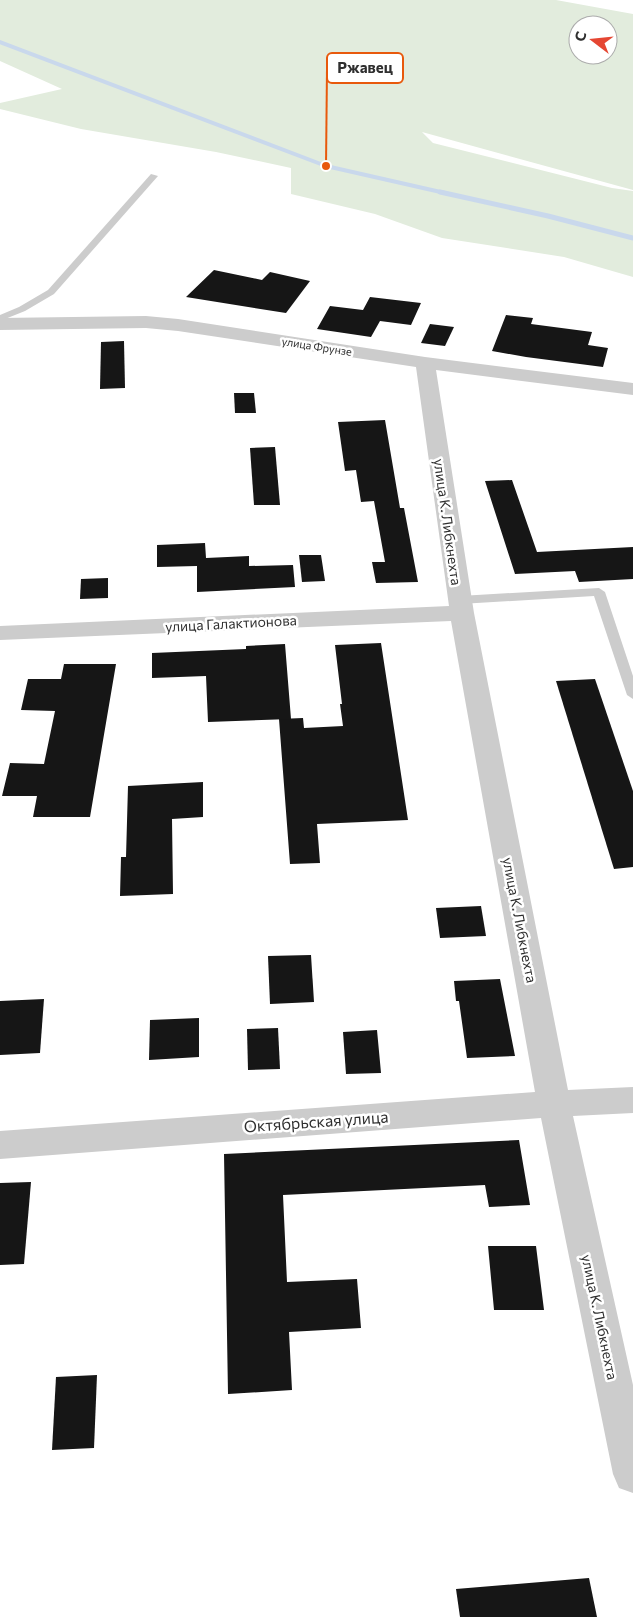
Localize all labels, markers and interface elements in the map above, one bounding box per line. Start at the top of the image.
north arrow [568,15,618,65]
text: С [571,29,590,43]
callout: Ржавец [327,53,403,83]
text: Ржавец [337,58,393,76]
street label: улица Фрунзе [281,334,353,358]
street label: улица К. Либкнехта [431,458,465,586]
street label: улица Галактионова [165,611,297,635]
street label: улица К. Либкнехта [499,856,541,984]
street label: Октябрьская улица [243,1106,389,1136]
street label: улица К. Либкнехта [578,1253,622,1381]

